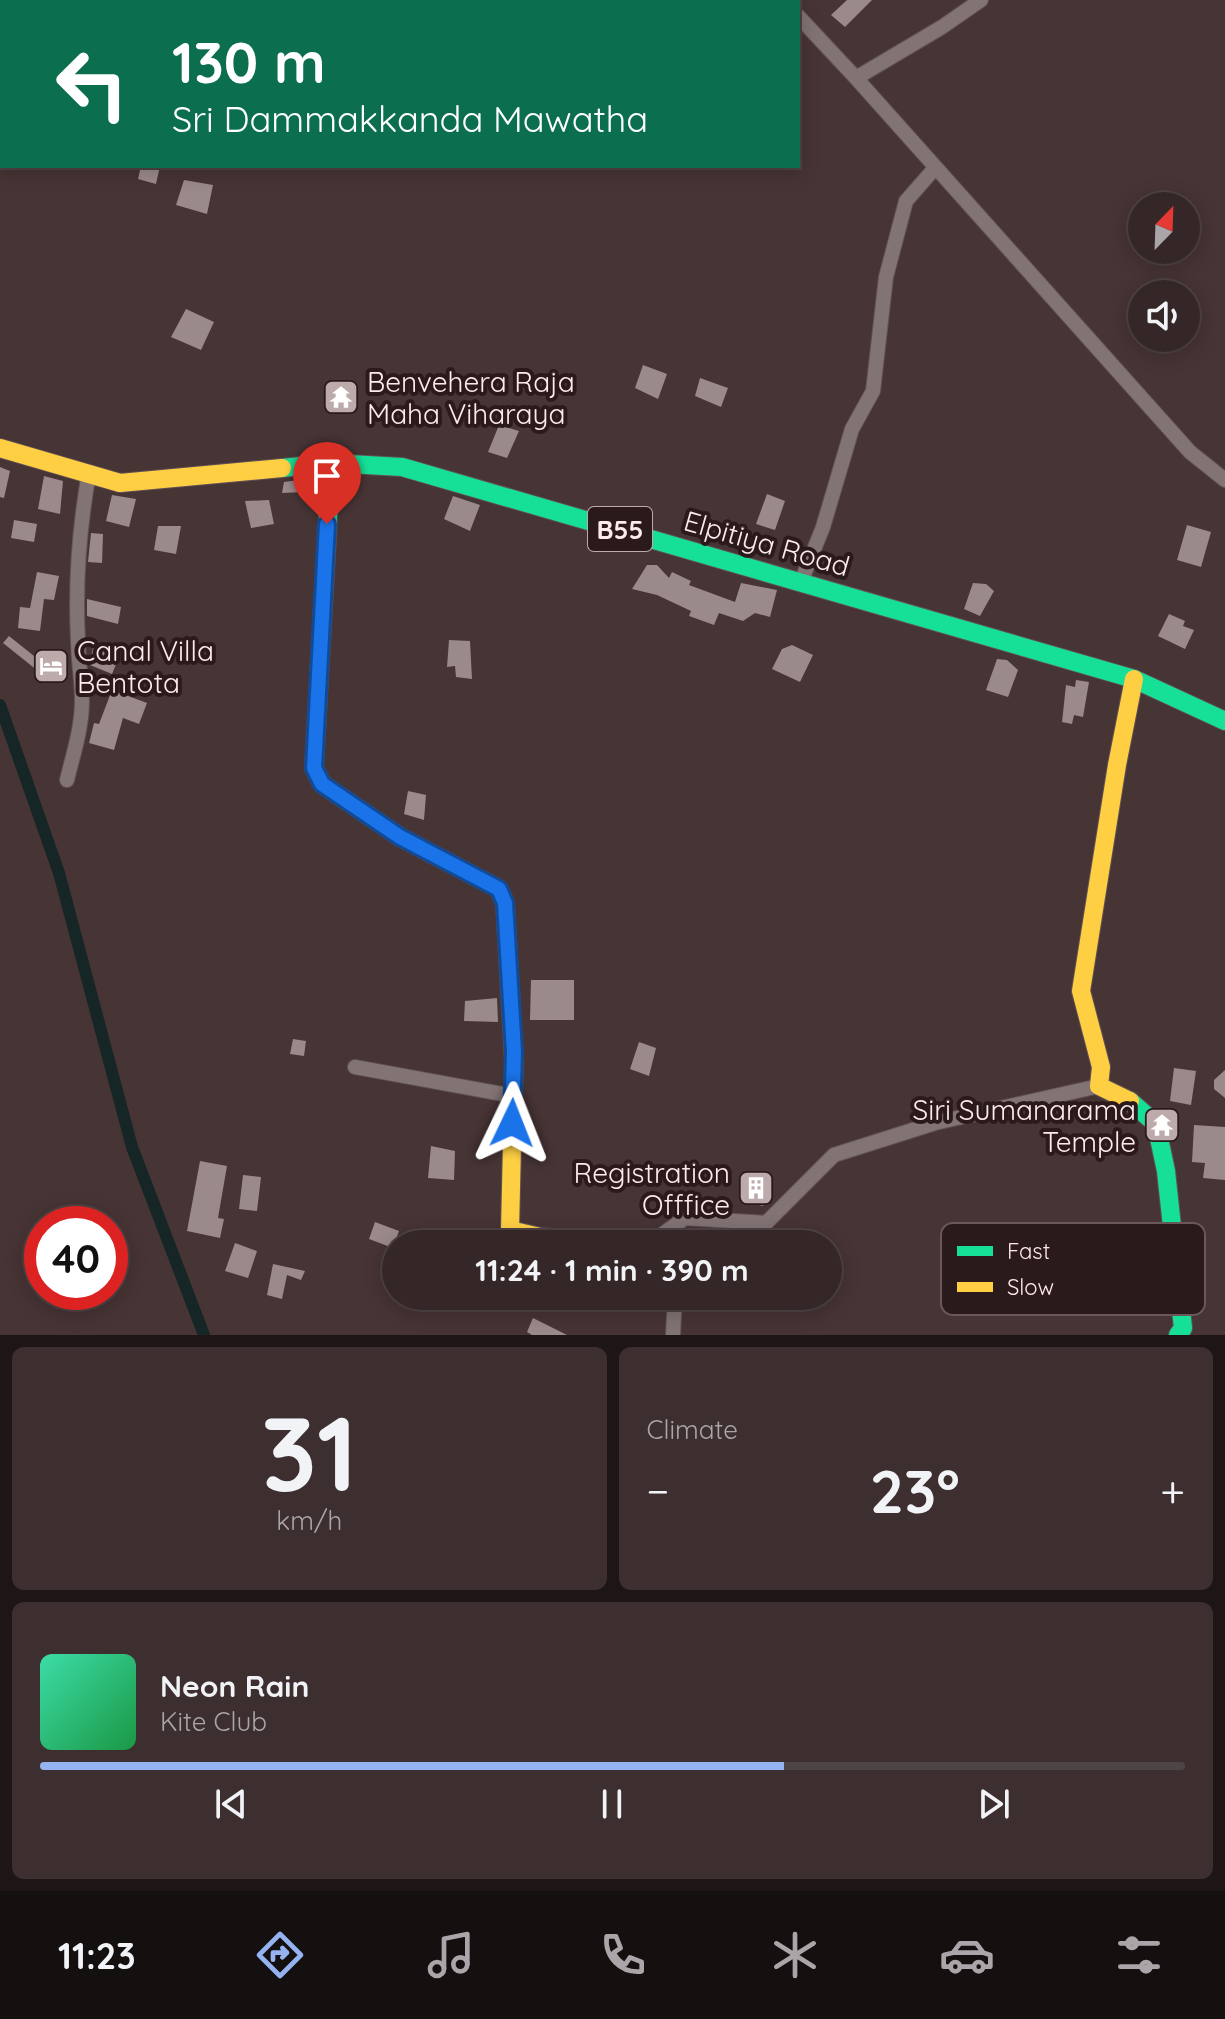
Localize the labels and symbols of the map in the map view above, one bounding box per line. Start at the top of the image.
north arrow [1128,192,1200,264]
place label: Benvehera Raja Maha Viharaya [367,364,575,431]
temple icon: Benvehera Raja Maha Viharaya [322,378,360,416]
pin [293,442,361,524]
street label: Elpitiya Road [680,503,854,583]
road number: B55 [588,507,652,551]
place label: Canal Villa Bentota [77,633,214,700]
hotel icon: Canal Villa Bentota [32,647,70,685]
position arrow [470,1081,554,1165]
place label: Siri Sumanarama Temple [913,1092,1136,1159]
temple icon: Siri Sumanarama Temple [1143,1106,1181,1144]
place label: Registration Offfice [574,1155,730,1222]
building icon: Registration Offfice [737,1169,775,1207]
speed limit sign: 40 [24,1206,128,1310]
legend [941,1223,1205,1315]
text: Fast [1007,1237,1050,1265]
text: Slow [1007,1273,1054,1301]

